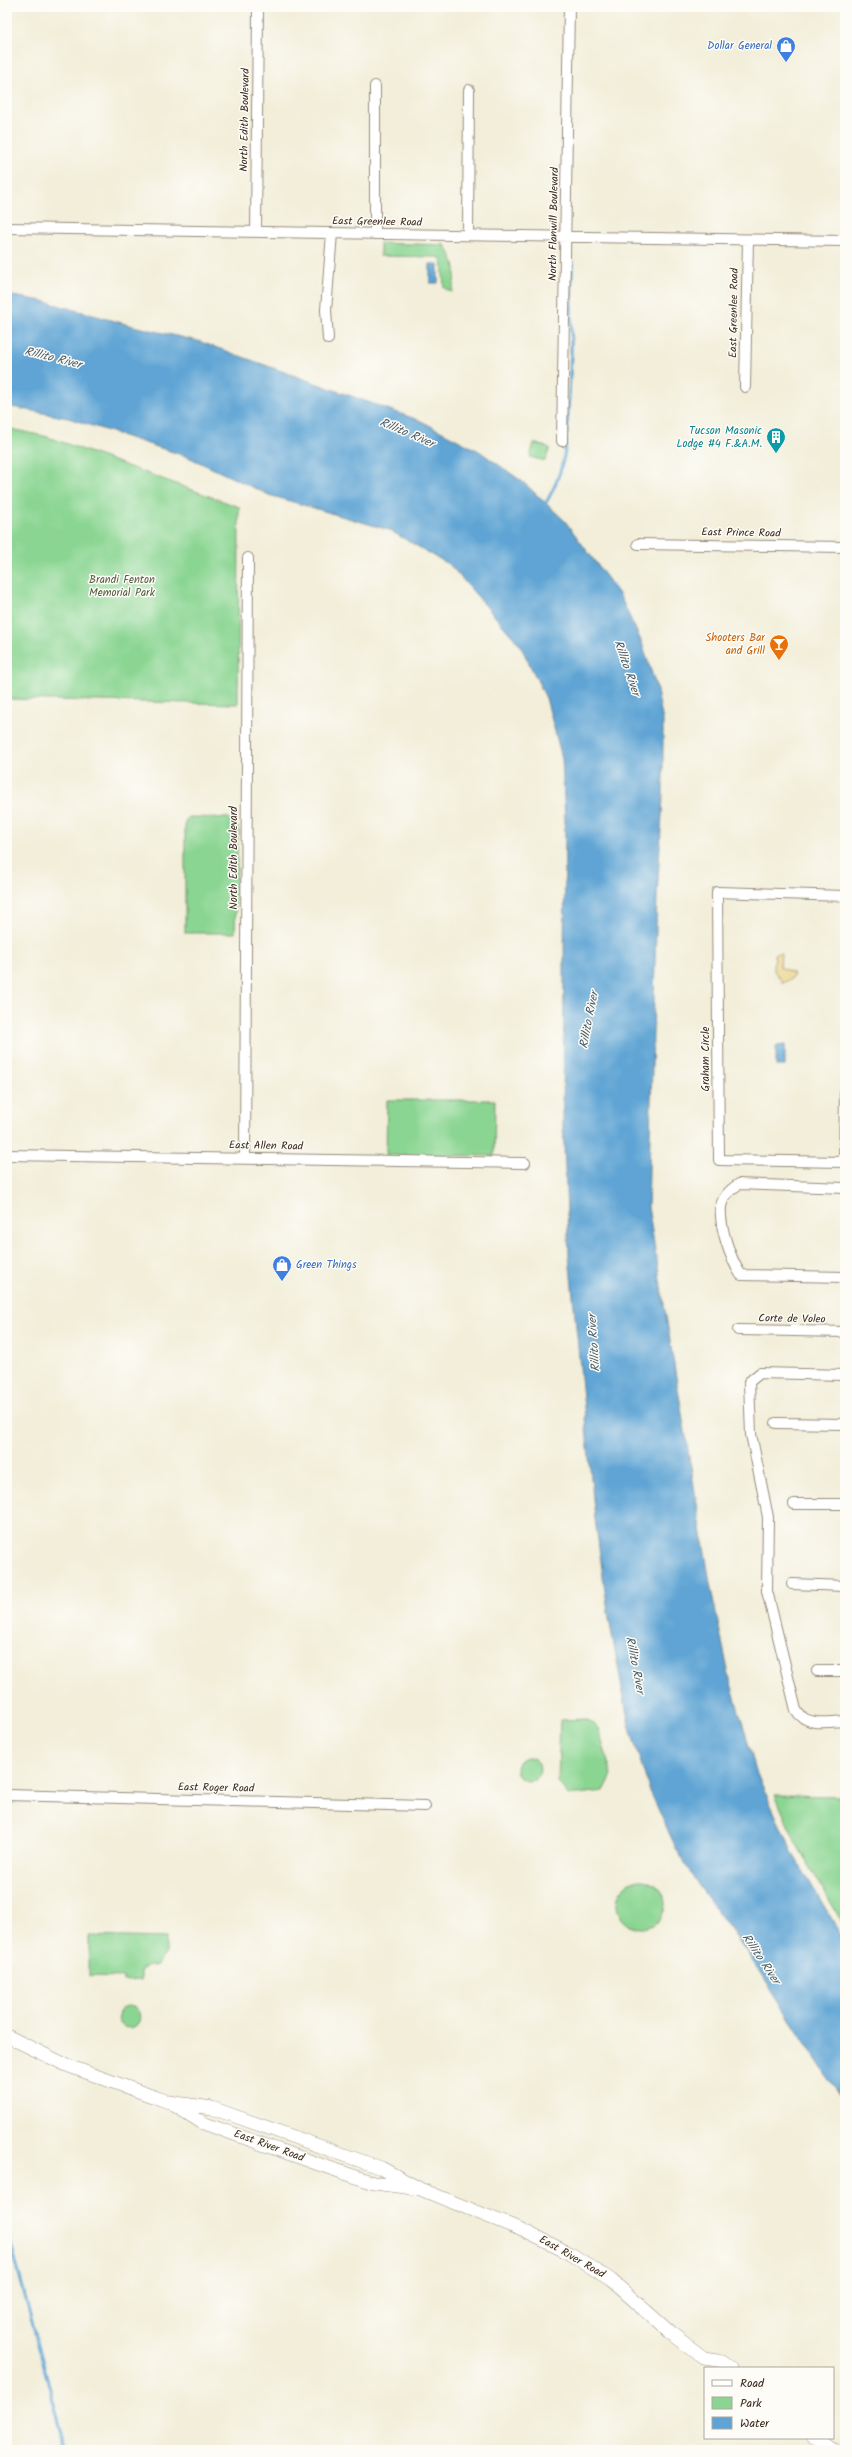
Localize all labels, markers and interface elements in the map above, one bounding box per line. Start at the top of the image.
shop icon: Dollar General [775,35,797,63]
place label: Dollar General [707,37,772,55]
street label: North Edith Boulevard [235,68,255,172]
street label: North Flanwill Boulevard [544,166,564,281]
street label: East Greenlee Road [332,212,423,232]
street label: East Greenlee Road [724,267,744,358]
water label: Rillito River [23,342,86,375]
water label: Rillito River [377,413,440,454]
place label: Tucson Masonic Lodge #4 F.&A.M. [677,422,762,453]
building icon: Tucson Masonic Lodge #4 F.&A.M. [765,426,787,454]
street label: East Prince Road [701,523,781,543]
park label: Brandi Fenton Memorial Park [89,571,156,602]
place label: Shooters Bar and Grill [706,629,766,660]
bar icon: Shooters Bar and Grill [768,633,790,661]
water label: Rillito River [609,638,646,701]
street label: North Edith Boulevard [225,806,243,910]
water label: Rillito River [574,987,604,1050]
street label: Graham Circle [697,1026,715,1092]
street label: East Allen Road [229,1136,304,1156]
shop icon: Green Things [271,1254,293,1282]
place label: Green Things [296,1256,357,1274]
street label: Corte de Voleo [758,1309,826,1329]
water label: Rillito River [582,1310,605,1372]
water label: Rillito River [620,1635,650,1698]
street label: East Roger Road [178,1778,255,1798]
water label: Rillito River [737,1930,787,1991]
street label: East River Road [231,2125,307,2167]
street label: East River Road [536,2231,609,2283]
legend [704,2367,834,2439]
text: Road [740,2374,765,2393]
text: Park [740,2394,762,2413]
text: Water [740,2414,770,2433]

